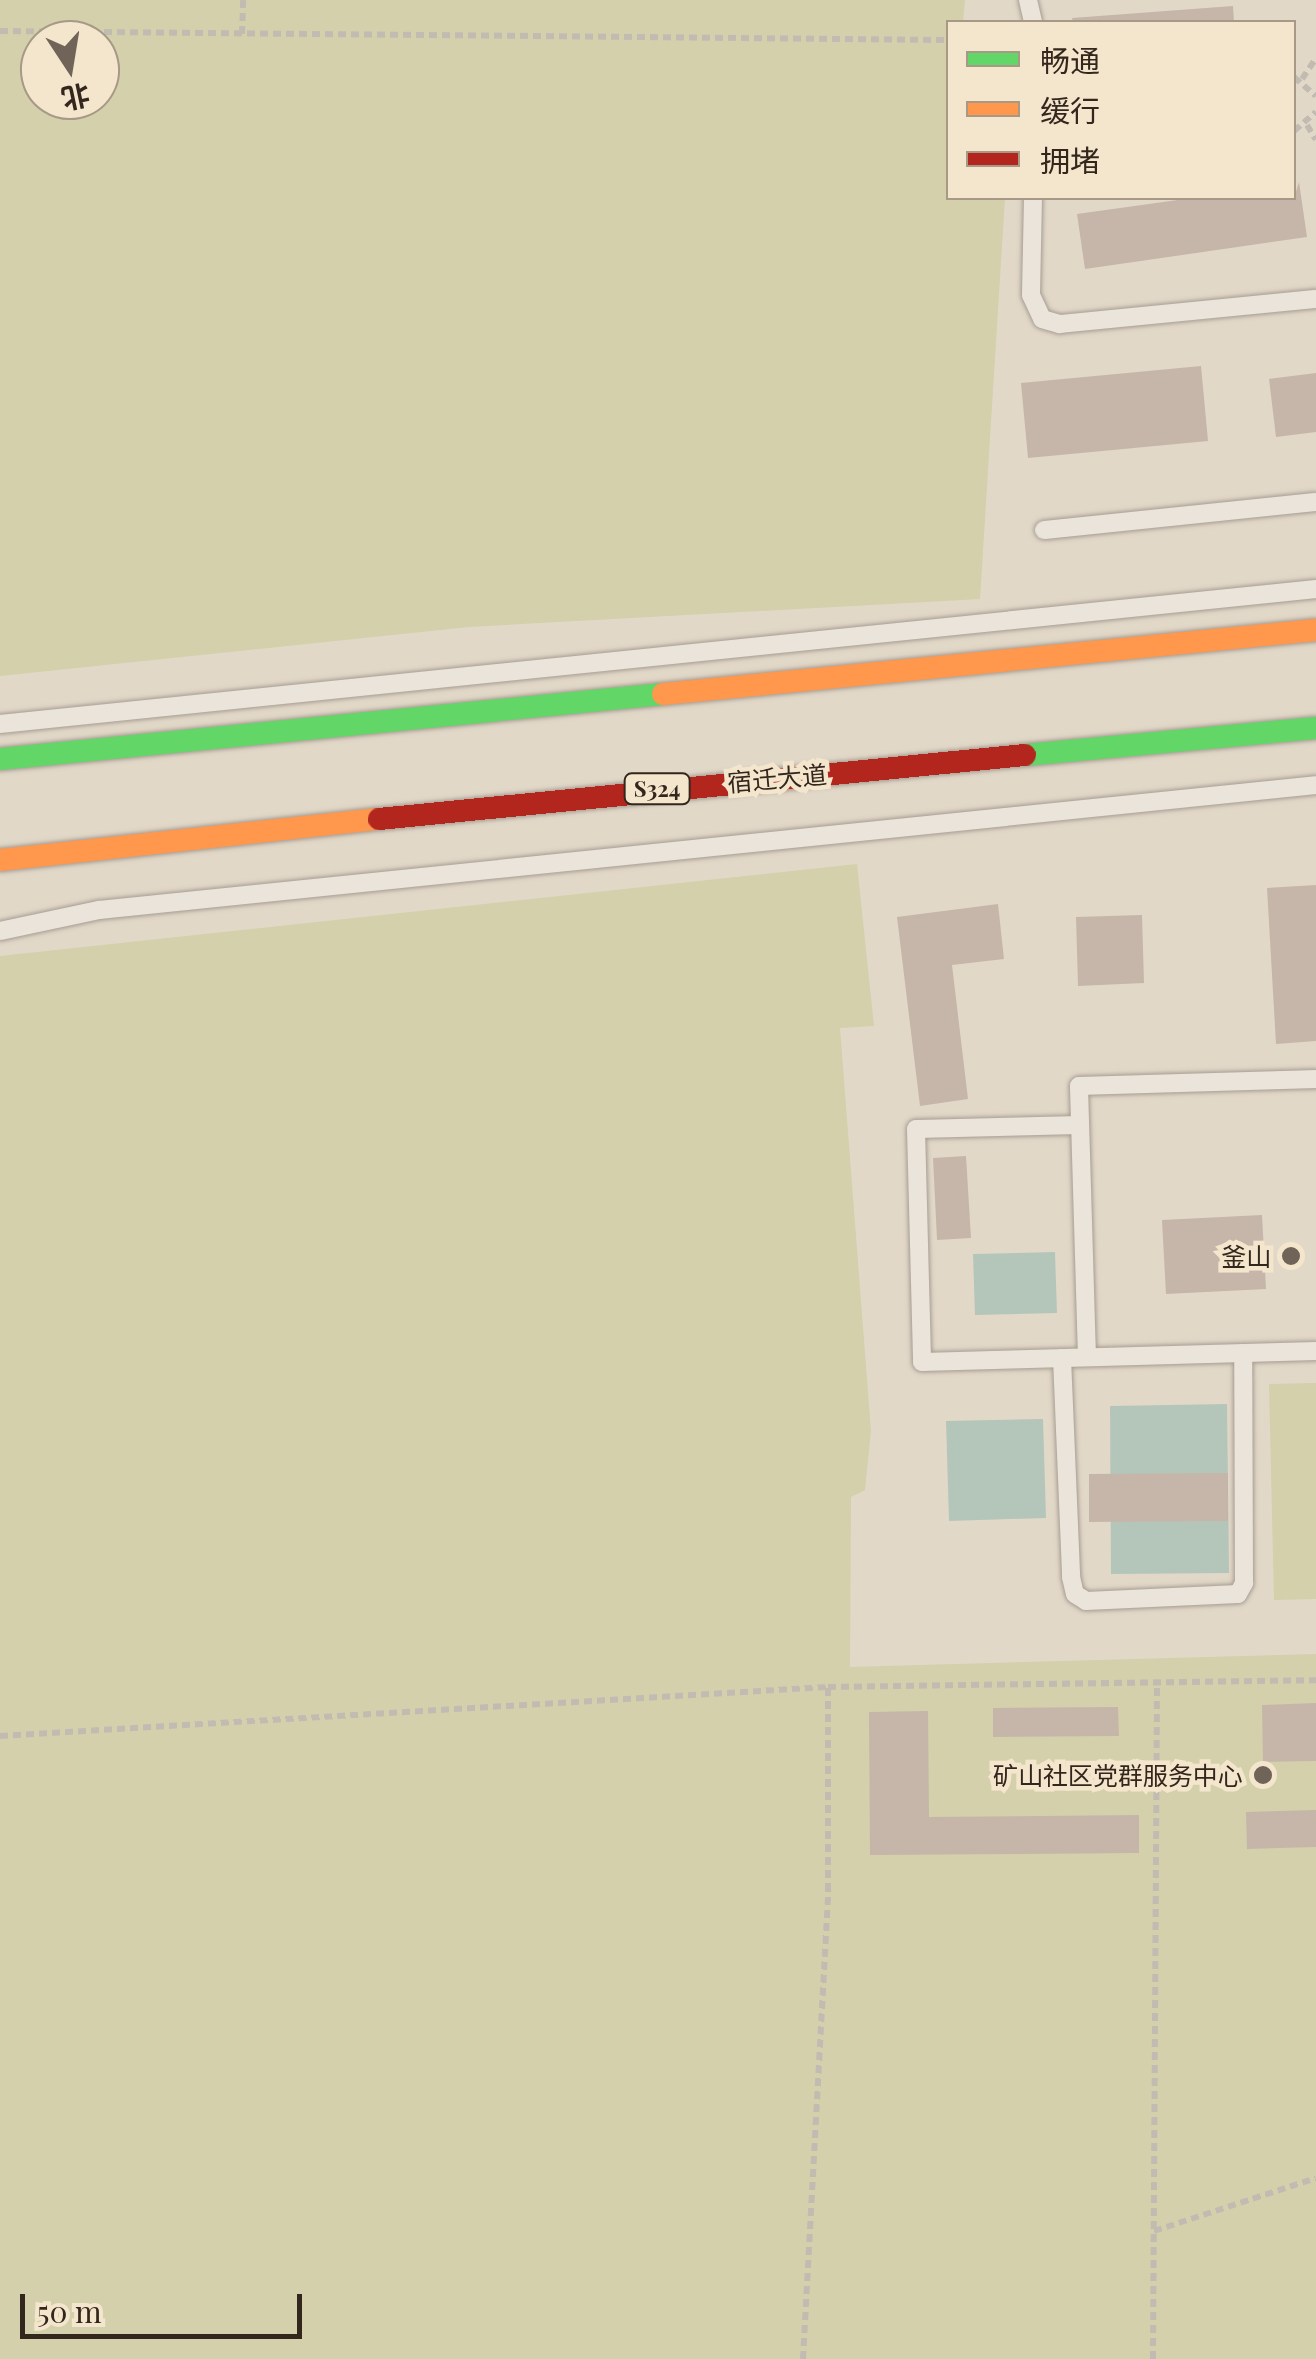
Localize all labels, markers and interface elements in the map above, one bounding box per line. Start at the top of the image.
north arrow [20,20,120,120]
legend [946,20,1296,200]
text: 畅通 [1040,40,1100,80]
text: 北 [58,77,93,119]
text: 缓行 [1040,90,1100,130]
text: 拥堵 [1040,140,1100,180]
street label: 宿迁大道 [726,759,828,797]
road number: S324 [622,772,692,806]
place label: 釜山 [1221,1241,1271,1271]
marker: 釜山 [1280,1245,1302,1267]
place label: 矿山社区党群服务中心 [993,1760,1243,1790]
marker: 矿山社区党群服务中心 [1252,1764,1274,1786]
scale bar [25,2274,308,2336]
text: 50 m [37,2291,102,2331]

